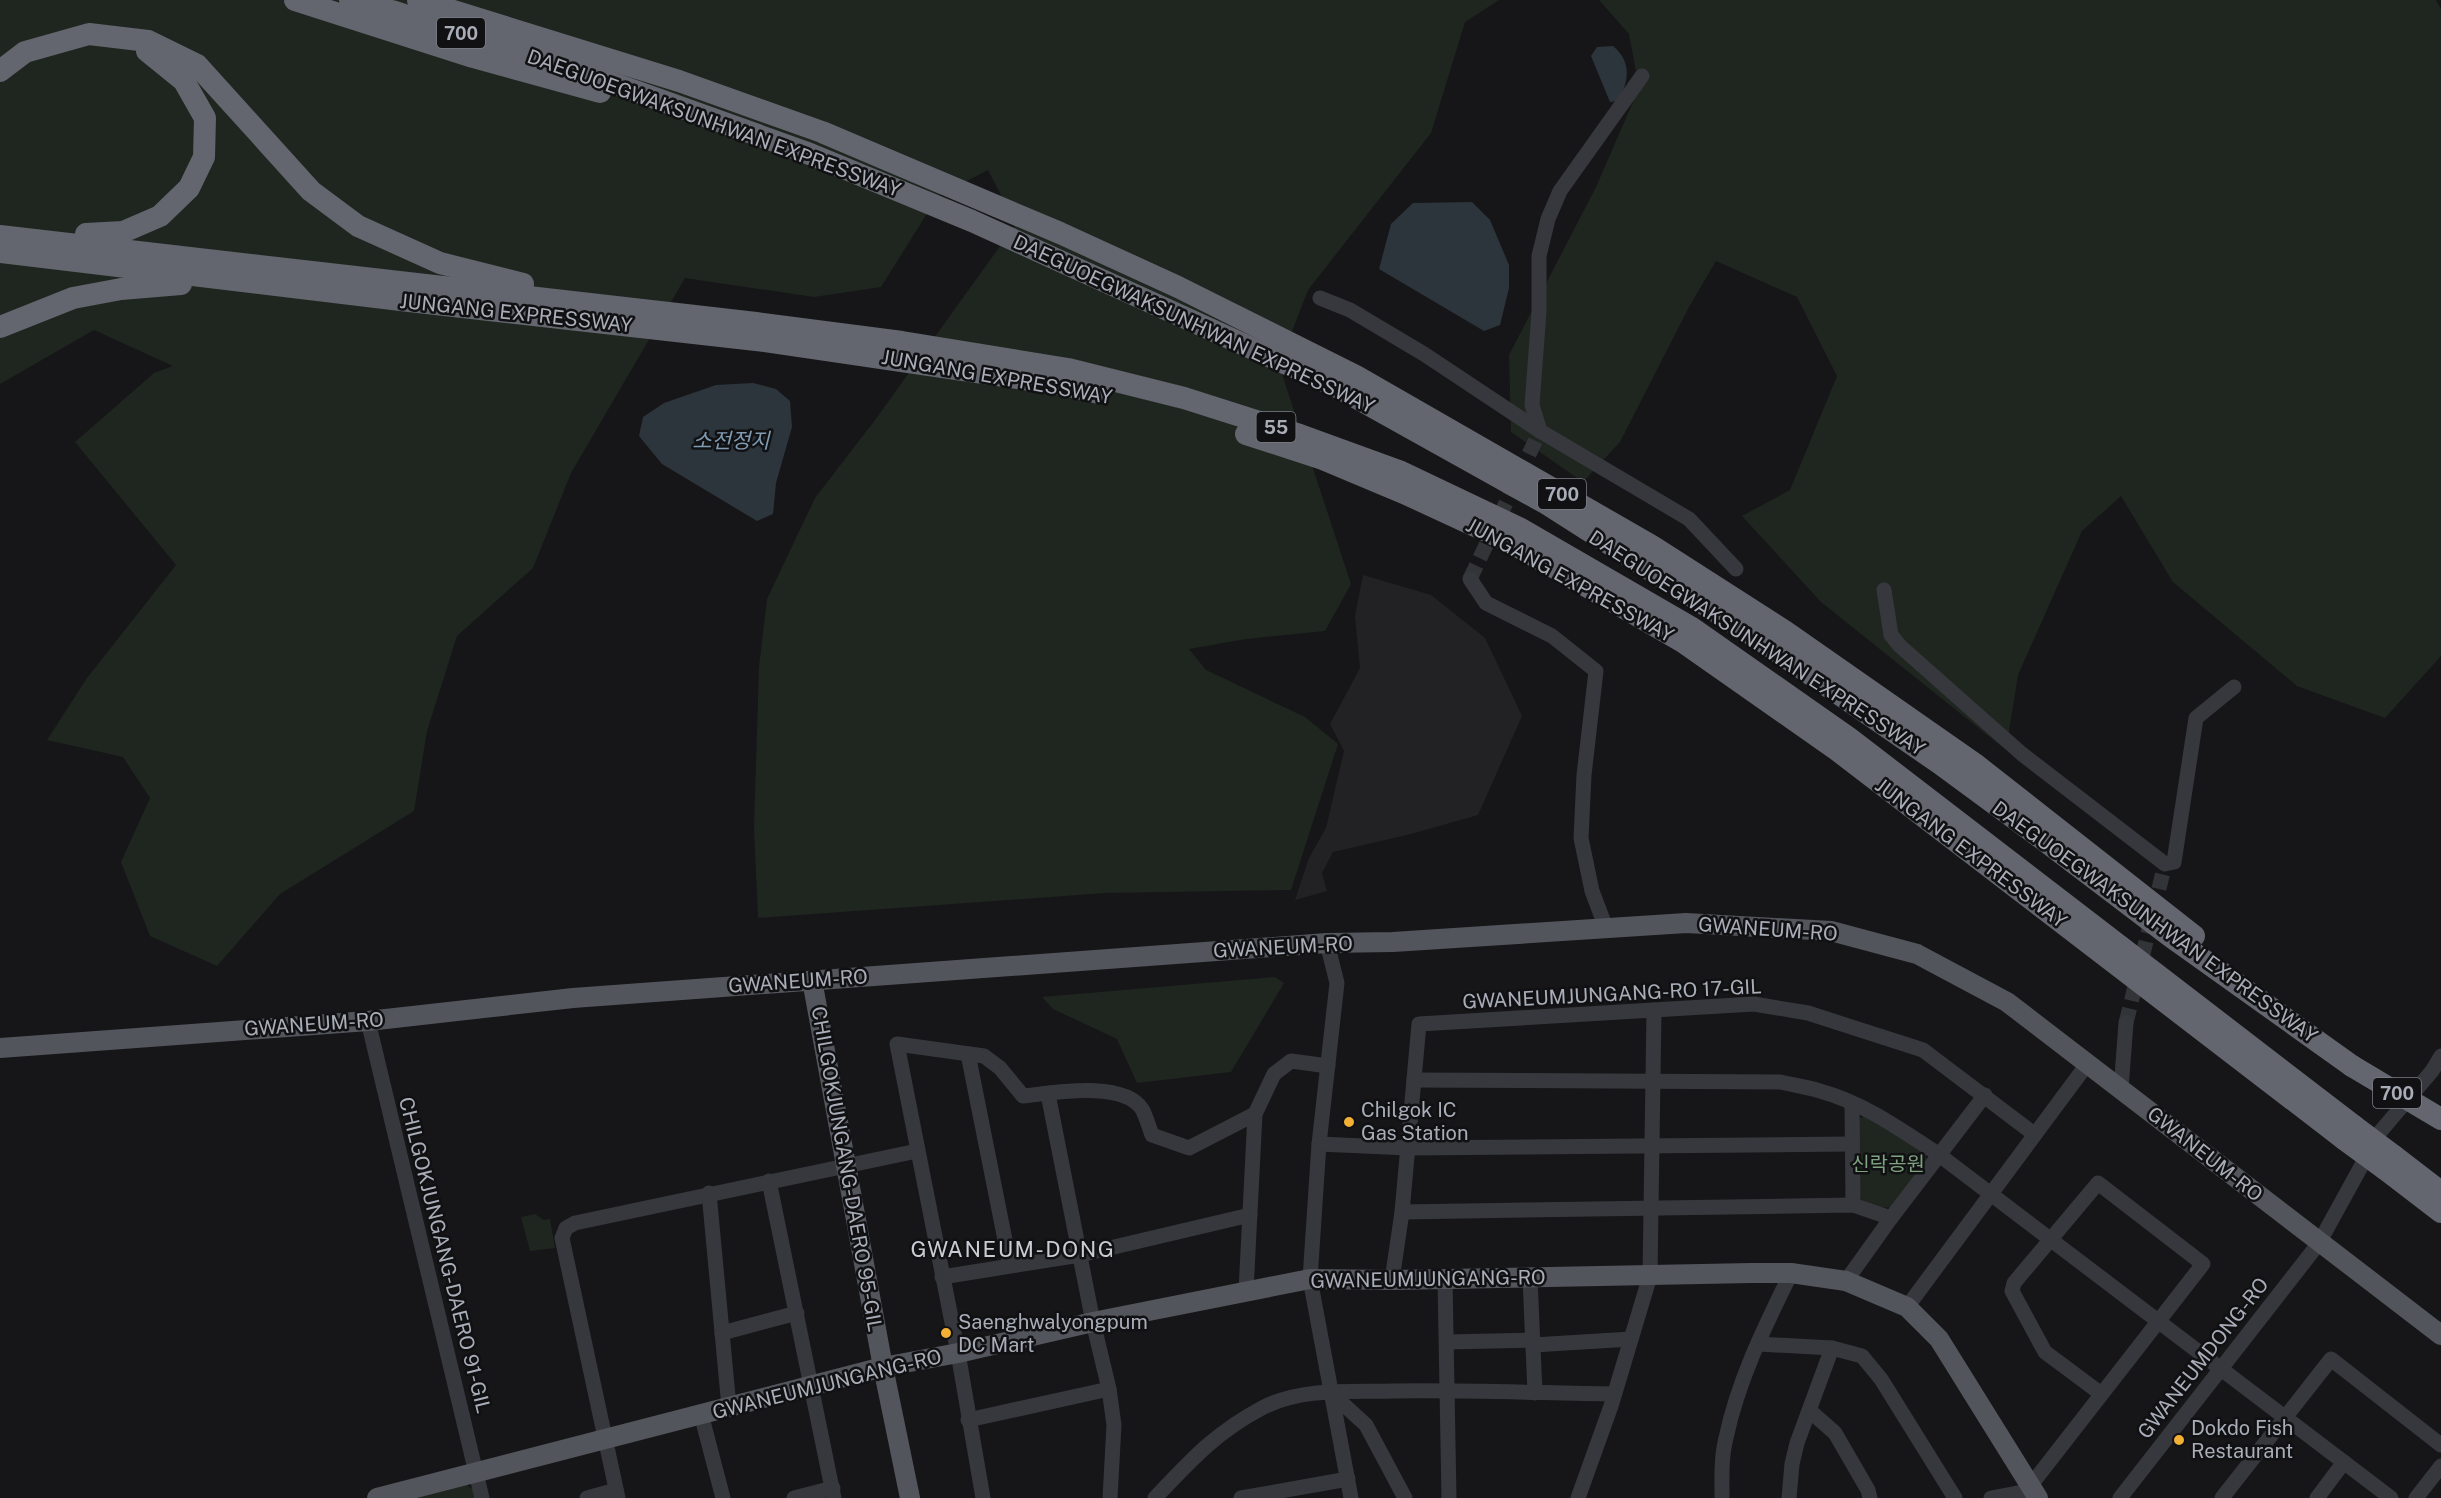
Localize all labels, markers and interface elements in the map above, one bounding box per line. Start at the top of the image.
road number: 700 [437,18,485,48]
street label: DAEGUOEGWAKSUNHWAN EXPRESSWAY [524,44,904,202]
street label: DAEGUOEGWAKSUNHWAN EXPRESSWAY [1010,229,1378,419]
street label: JUNGANG EXPRESSWAY [398,289,634,337]
street label: JUNGANG EXPRESSWAY [880,345,1114,409]
road number: 55 [1256,412,1296,442]
water label: 소전정지 [692,428,771,453]
road number: 700 [1538,479,1586,509]
street label: JUNGANG EXPRESSWAY [1462,513,1678,647]
street label: DAEGUOEGWAKSUNHWAN EXPRESSWAY [1584,525,1930,761]
street label: JUNGANG EXPRESSWAY [1870,773,2072,933]
street label: DAEGUOEGWAKSUNHWAN EXPRESSWAY [1988,796,2322,1048]
street label: GWANEUM-RO [1697,912,1839,946]
street label: GWANEUM-RO [1213,931,1353,963]
street label: GWANEUM-RO [727,964,869,998]
street label: GWANEUMJUNGANG-RO 17-GIL [1462,974,1762,1014]
street label: CHILGOKJUNGANG-DAERO 95-GIL [807,1004,887,1334]
street label: GWANEUM-RO [243,1007,385,1041]
road number: 700 [2373,1078,2421,1108]
street label: CHILGOKJUNGANG-DAERO 91-GIL [394,1094,496,1416]
place label: Chilgok IC Gas Station [1361,1098,1468,1145]
street label: GWANEUM-RO [2143,1102,2267,1206]
marker: Chilgok IC Gas Station [1342,1115,1356,1129]
park label: 신락공원 [1851,1152,1925,1176]
district label: GWANEUM-DONG [911,1236,1115,1262]
street label: GWANEUMJUNGANG-RO [1310,1265,1546,1293]
street label: GWANEUMDONG-RO [2133,1273,2273,1443]
place label: Saenghwalyongpum DC Mart [958,1310,1148,1357]
marker: Saenghwalyongpum DC Mart [939,1326,953,1340]
street label: GWANEUMJUNGANG-RO [710,1344,944,1424]
place label: Dokdo Fish Restaurant [2191,1416,2293,1463]
marker: Dokdo Fish Restaurant [2172,1433,2186,1447]

